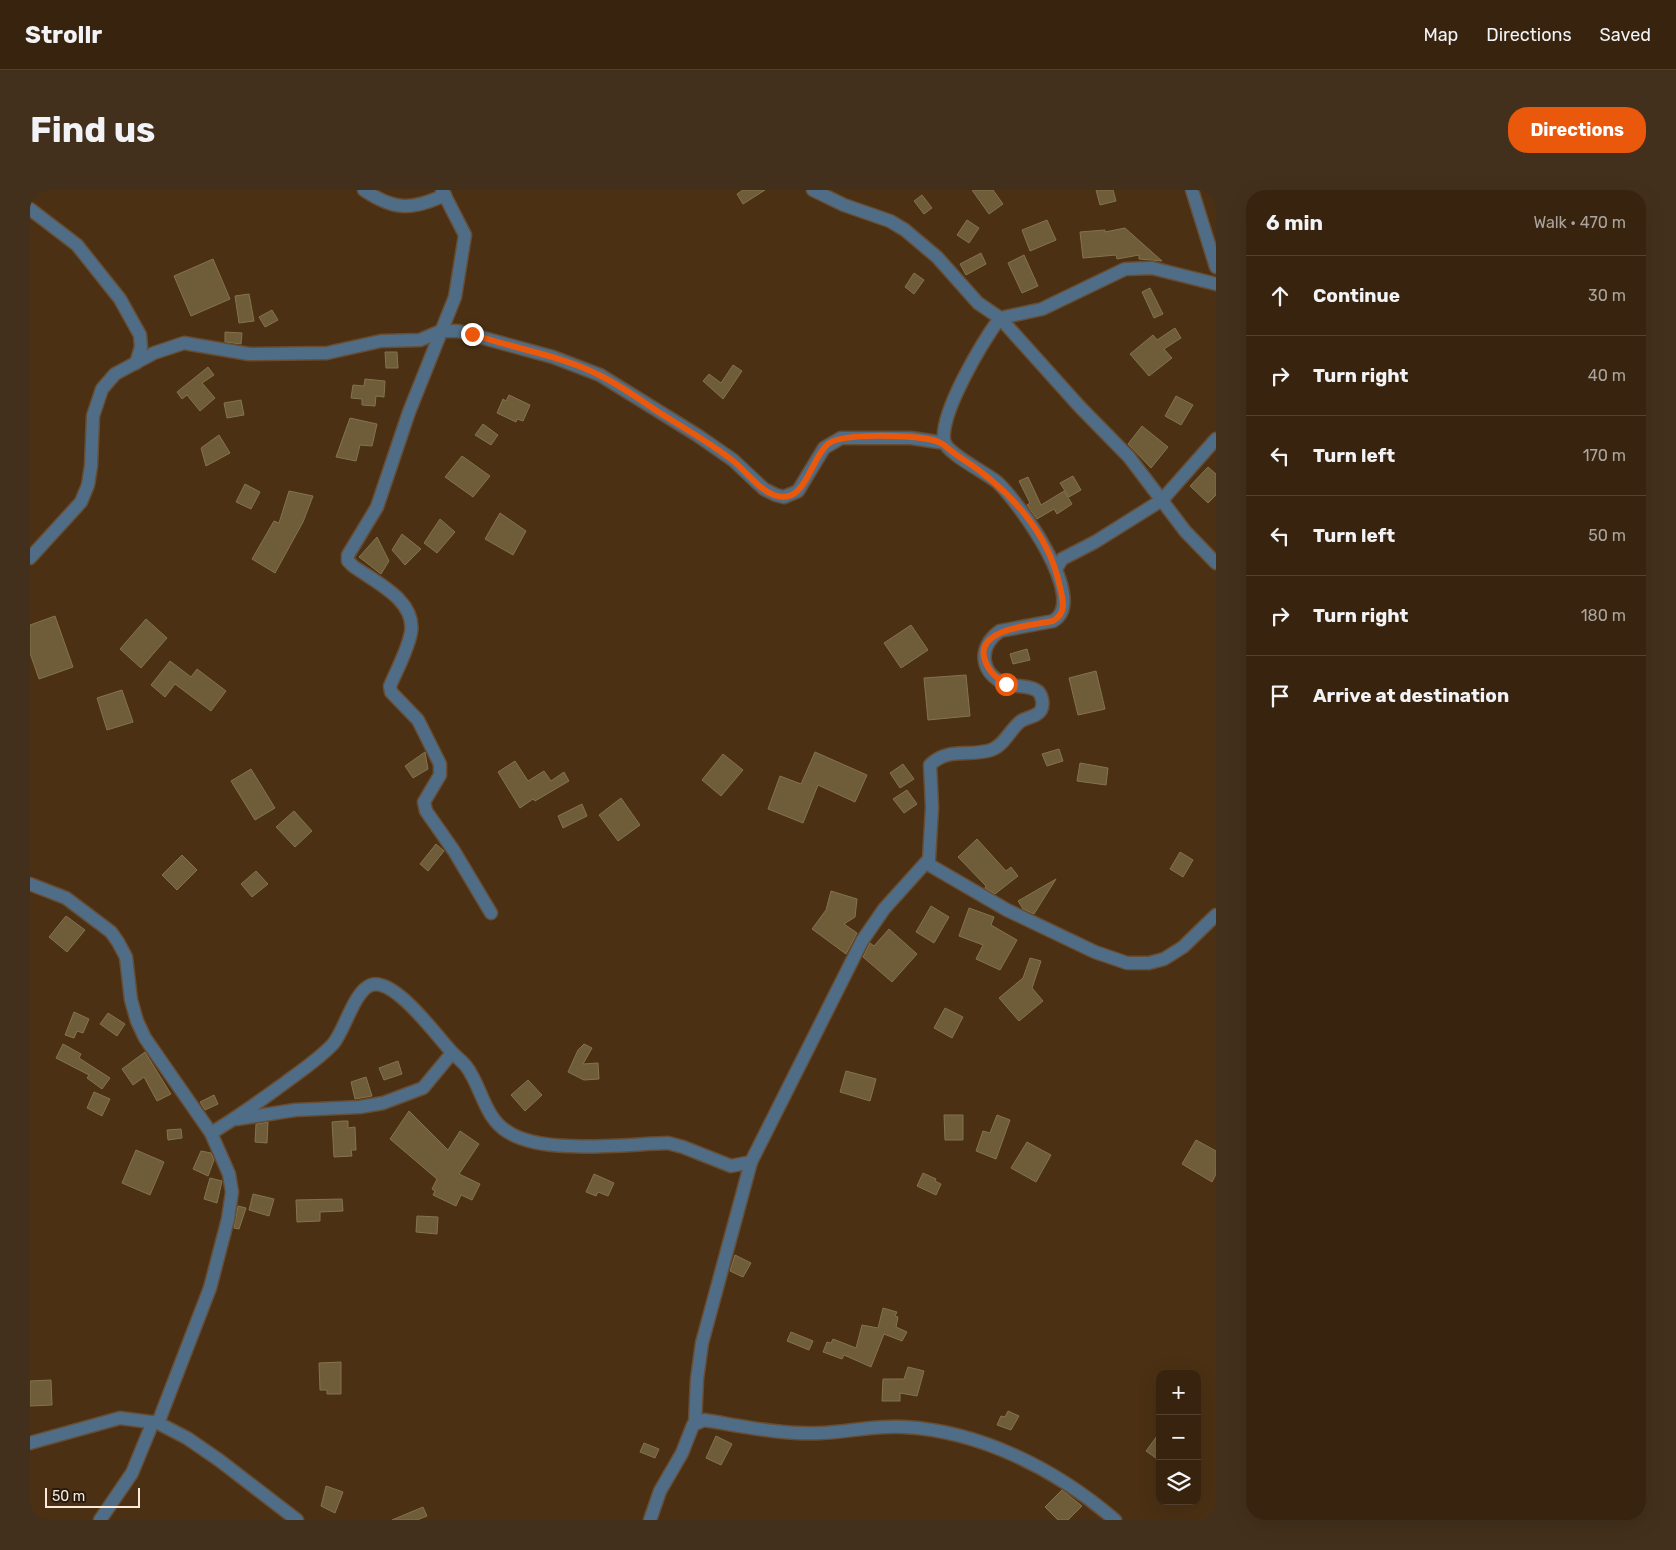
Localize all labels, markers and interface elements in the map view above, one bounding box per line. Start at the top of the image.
text: Strollr [25,21,102,49]
text: Map [1423,24,1458,46]
text: Directions [1486,24,1572,46]
text: Saved [1600,24,1651,46]
button: Directions [1508,107,1646,153]
text: Find us [30,109,155,151]
text: 6 min [1266,210,1323,235]
text: Walk · 470 m [1533,213,1626,232]
icon: ahead [1266,282,1294,310]
text: Continue [1313,284,1400,307]
text: 30 m [1588,286,1626,305]
route end [461,323,484,346]
icon: right [1266,362,1294,390]
text: Turn right [1313,364,1408,387]
text: 40 m [1588,366,1626,385]
icon: left [1266,442,1294,470]
text: Turn left [1313,444,1395,467]
text: 170 m [1583,446,1626,465]
icon: left [1266,522,1294,550]
text: Turn left [1313,524,1395,547]
text: 50 m [1588,526,1626,545]
icon: right [1266,602,1294,630]
text: Turn right [1313,604,1408,627]
text: 180 m [1581,606,1626,625]
route start [995,673,1018,696]
icon: arrive [1266,682,1294,710]
text: Arrive at destination [1313,684,1509,707]
map controls [1156,1370,1201,1505]
button: + [1156,1370,1201,1415]
button: − [1156,1415,1201,1460]
button: layers [1156,1460,1201,1505]
scale bar [45,1485,140,1508]
text: 50 m [52,1488,85,1505]

